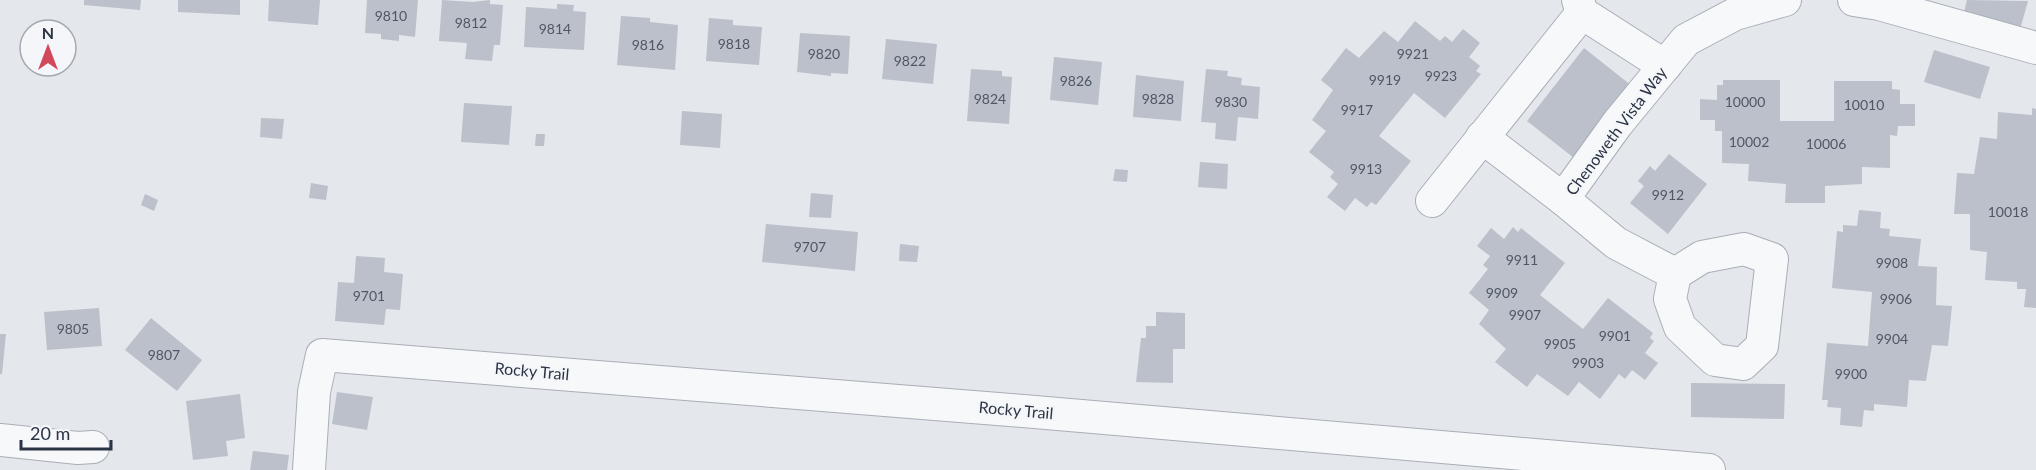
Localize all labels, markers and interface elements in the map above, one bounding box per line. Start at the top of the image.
house number: 9810 [375,7,407,24]
house number: 9812 [455,14,487,31]
north arrow [18,18,78,78]
house number: 9814 [539,20,571,37]
text: N [42,23,54,42]
house number: 9818 [718,35,750,52]
house number: 9816 [632,36,664,53]
house number: 9820 [808,45,840,62]
house number: 9921 [1397,45,1429,62]
house number: 9822 [894,52,926,69]
street label: Chenoweth Vista Way [1561,62,1671,199]
house number: 9923 [1425,67,1457,84]
house number: 9919 [1369,71,1401,88]
house number: 9826 [1060,72,1092,89]
house number: 9824 [974,90,1006,107]
house number: 9828 [1142,90,1174,107]
house number: 9830 [1215,93,1247,110]
house number: 10000 [1725,93,1765,110]
house number: 10010 [1844,96,1884,113]
house number: 9917 [1341,101,1373,118]
house number: 10002 [1729,133,1769,150]
house number: 10006 [1806,135,1846,152]
house number: 9913 [1350,160,1382,177]
house number: 9912 [1652,186,1684,203]
house number: 10018 [1988,203,2028,220]
house number: 9707 [794,238,826,255]
house number: 9911 [1506,251,1538,268]
house number: 9908 [1876,254,1908,271]
house number: 9909 [1486,284,1518,301]
house number: 9701 [353,287,385,304]
house number: 9906 [1880,290,1912,307]
house number: 9907 [1509,306,1541,323]
house number: 9805 [57,320,89,337]
house number: 9901 [1599,327,1631,344]
house number: 9904 [1876,330,1908,347]
house number: 9905 [1544,335,1576,352]
house number: 9807 [148,346,180,363]
house number: 9903 [1572,354,1604,371]
street label: Rocky Trail [494,358,570,383]
house number: 9900 [1835,365,1867,382]
street label: Rocky Trail [978,397,1054,422]
scale bar [21,413,111,451]
text: 20 m [30,422,70,444]

